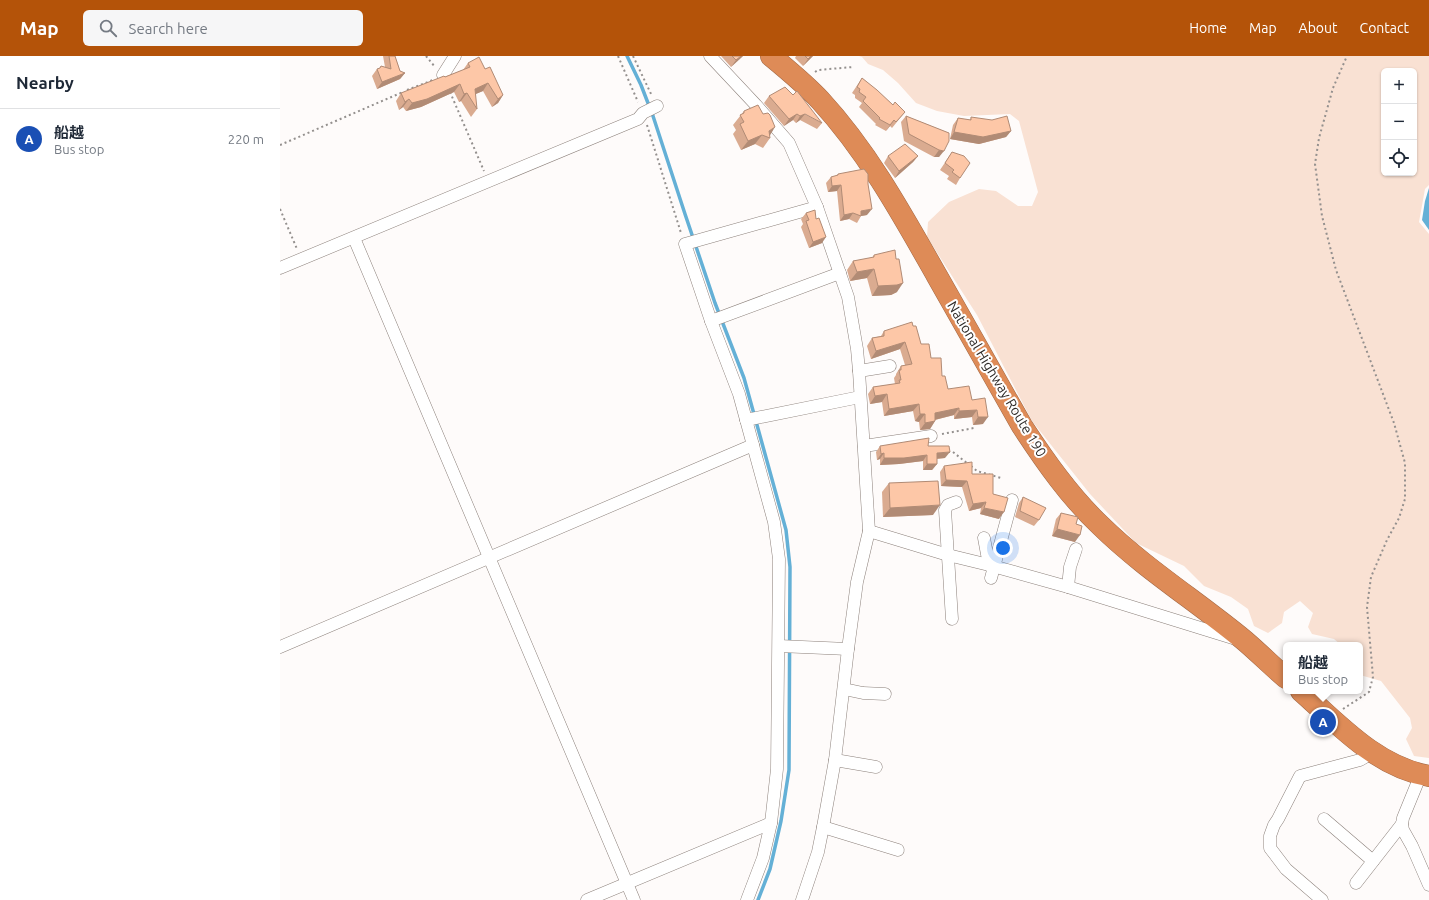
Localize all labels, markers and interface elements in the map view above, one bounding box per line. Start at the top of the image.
search box [83,10,363,46]
text: Map [20,17,59,39]
icon: search [97,17,119,39]
text: Search here [129,20,208,37]
text: Home [1189,20,1227,36]
text: Map [1249,20,1277,36]
text: About [1299,20,1338,36]
text: Contact [1360,20,1409,36]
map controls [1381,68,1417,176]
button: + [1381,68,1417,104]
text: Nearby [16,73,74,92]
button: − [1381,104,1417,140]
text: 船越 [54,124,84,141]
text: A [24,132,34,146]
text: 220 m [228,132,264,146]
button: locate [1381,140,1417,176]
text: Bus stop [54,142,104,156]
street label: National Highway Route 190 [944,298,1050,460]
your location [993,538,1013,558]
popup [1283,642,1363,694]
text: 船越 [1298,654,1328,671]
text: Bus stop [1298,672,1348,686]
pin: A [1310,707,1336,737]

